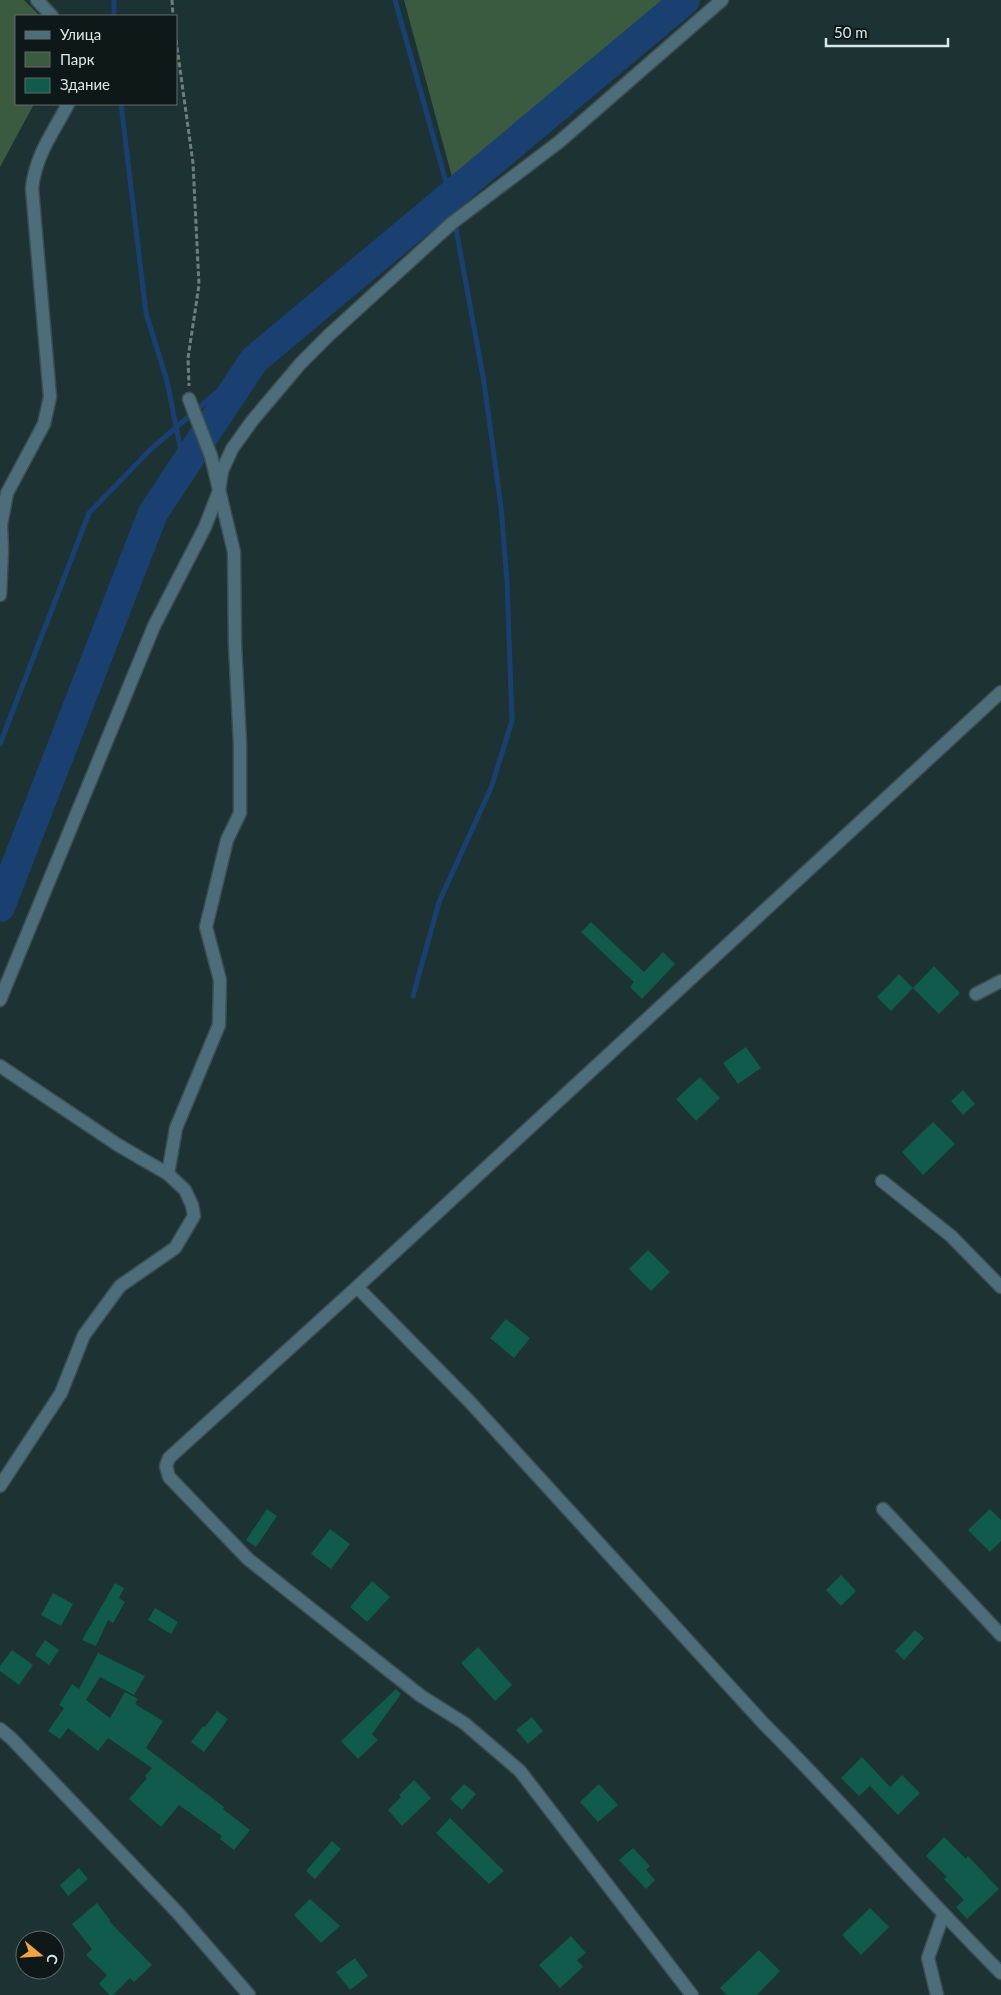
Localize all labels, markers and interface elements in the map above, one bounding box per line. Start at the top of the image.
legend [15,15,178,105]
scale bar [826,15,948,47]
text: 50 m [834,23,868,41]
text: Улица [60,25,101,43]
text: Парк [60,50,95,68]
text: Здание [60,75,110,93]
north arrow [15,1930,65,1980]
text: С [43,1952,62,1967]

